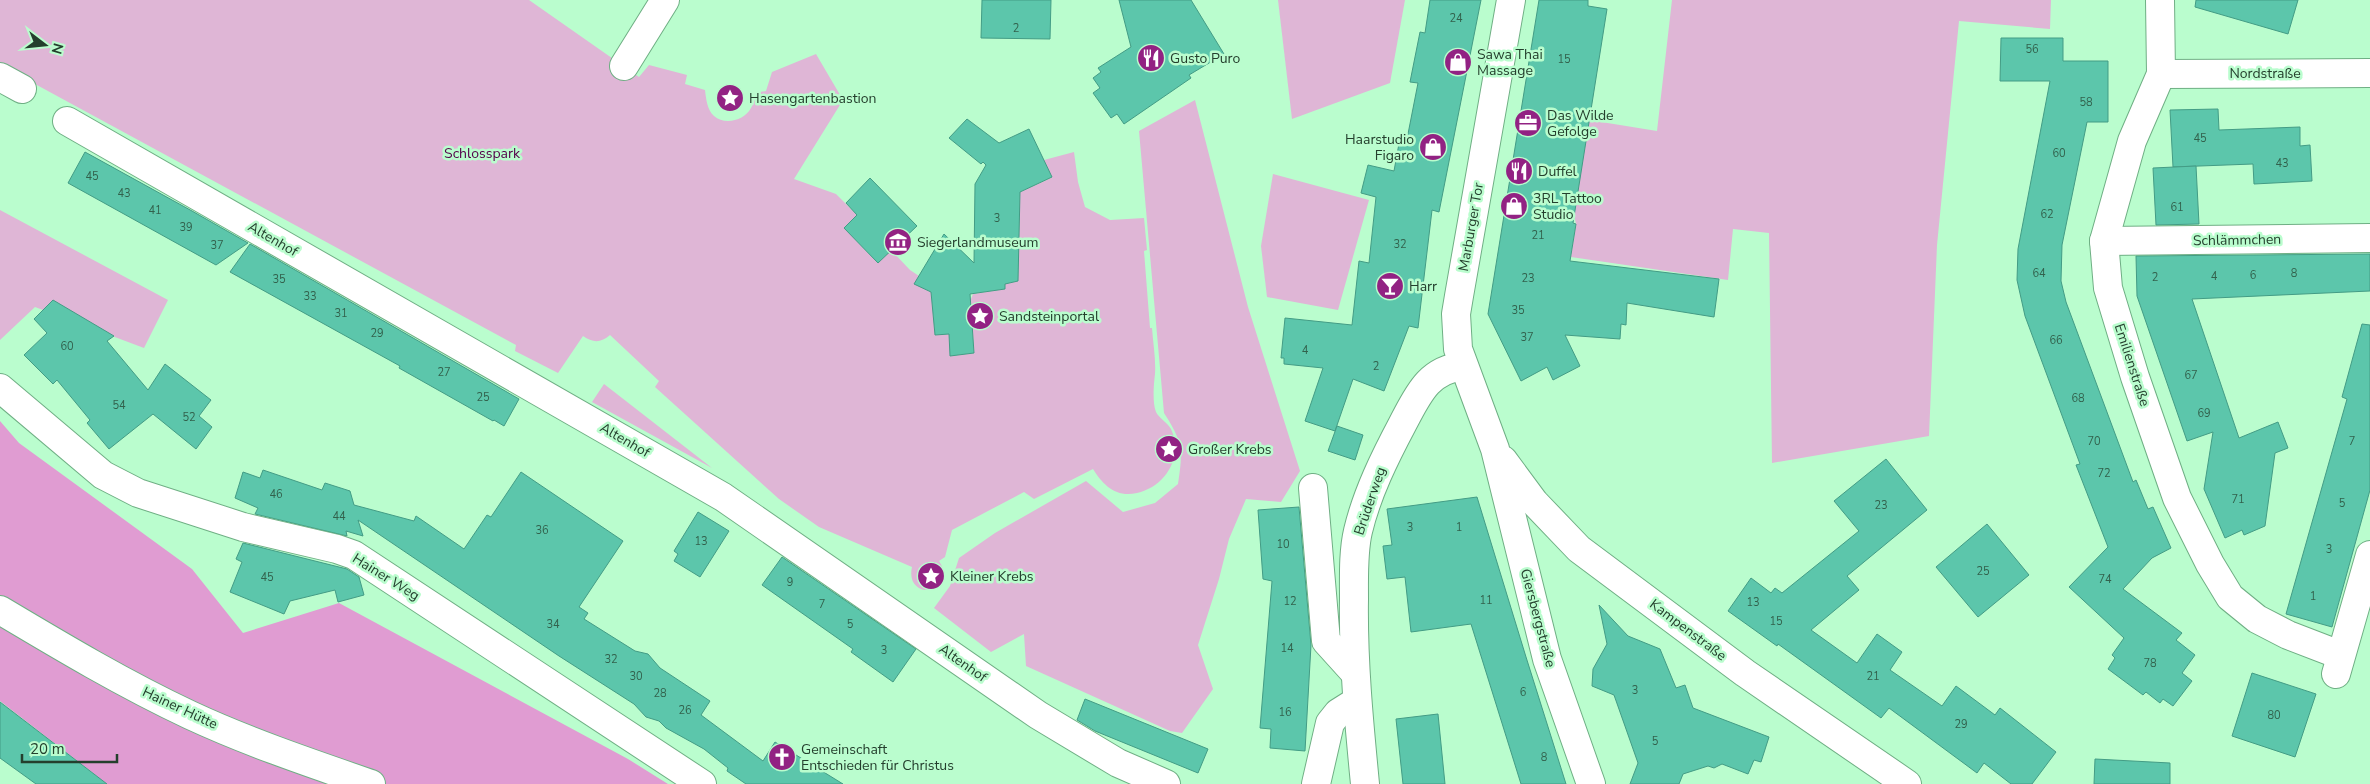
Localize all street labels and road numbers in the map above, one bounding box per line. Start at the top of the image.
street label: Nordstraße [2229,64,2301,83]
street label: Marburger Tor [1454,181,1488,273]
street label: Altenhof [245,217,302,261]
street label: Schlämmchen [2193,230,2281,250]
street label: Emilienstraße [2110,321,2154,409]
street label: Altenhof [597,418,654,462]
street label: Brüderweg [1350,464,1390,538]
street label: Hainer Weg [349,549,423,605]
street label: Giersbergstraße [1516,567,1560,669]
street label: Kampenstraße [1646,595,1730,665]
street label: Altenhof [935,640,991,687]
street label: Hainer Hütte [139,682,221,734]

